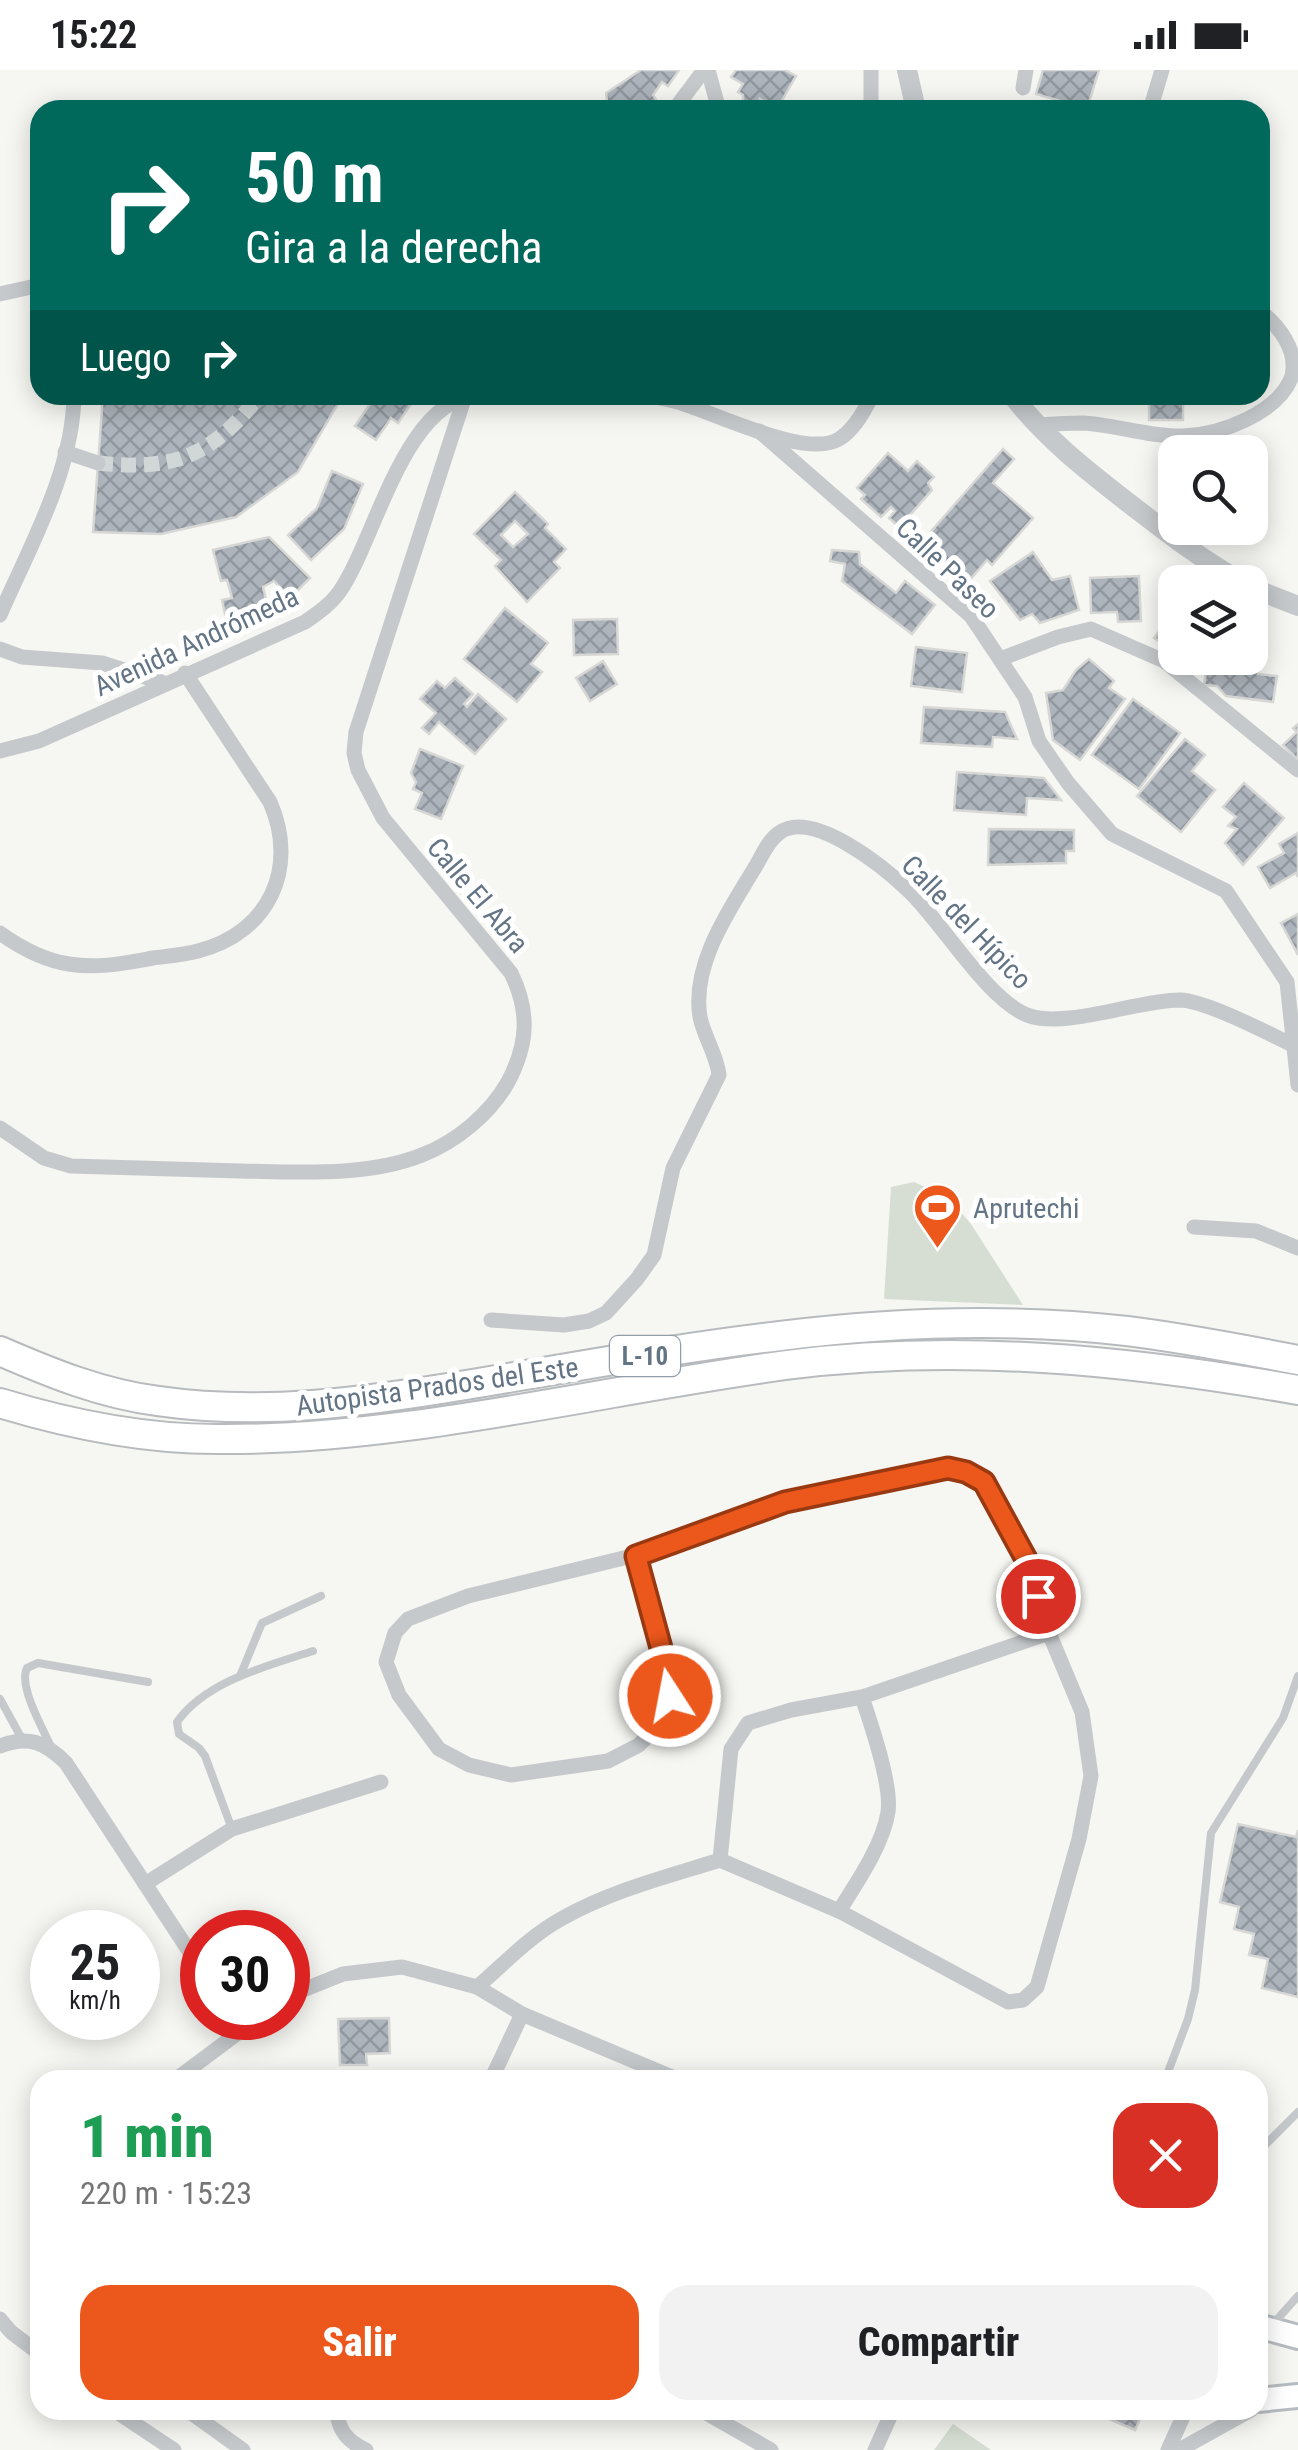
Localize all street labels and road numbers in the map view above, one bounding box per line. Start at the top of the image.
street label: Calle Paseo [889,511,1006,626]
street label: Avenida Andrómeda [89,580,304,703]
street label: Calle El Abra [420,831,535,959]
street label: Calle del Hípico [895,849,1039,996]
road number: L-10 [610,1336,680,1376]
street label: Autopista Prados del Este [294,1350,580,1423]

